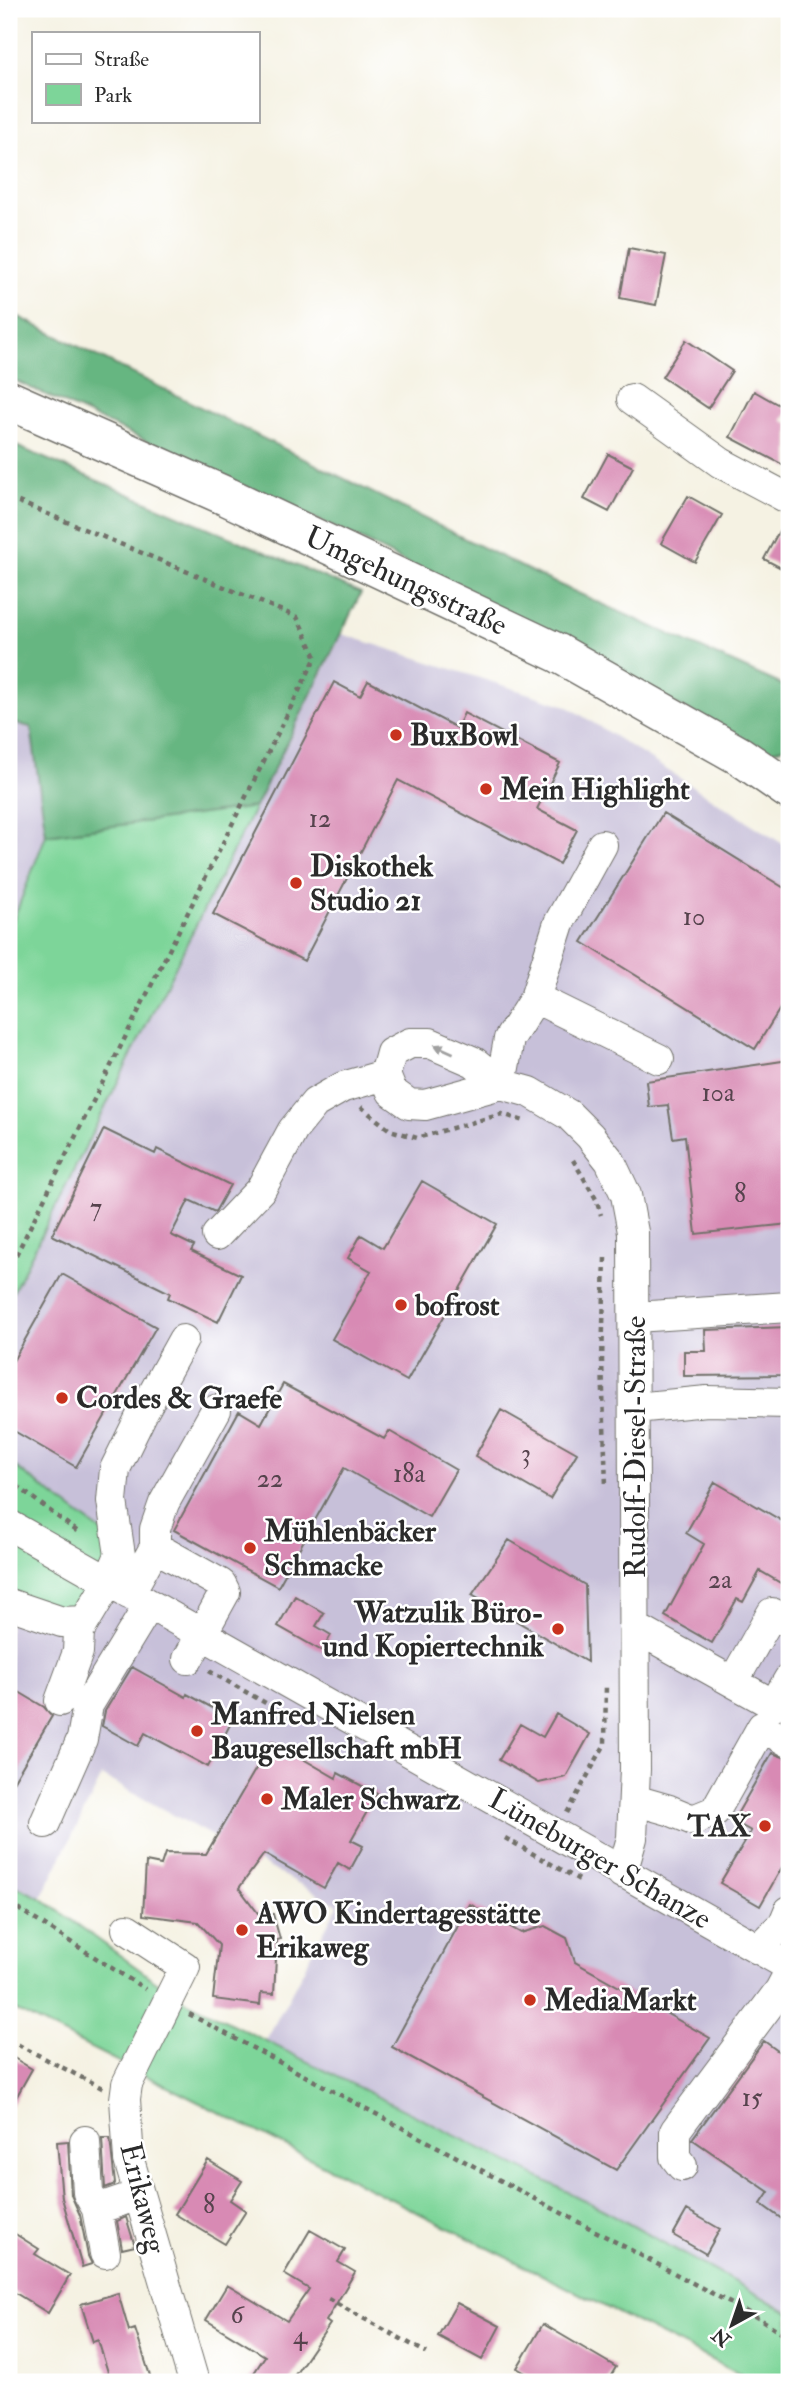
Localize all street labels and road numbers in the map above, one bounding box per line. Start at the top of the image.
street label: Umgehungsstraße [299,518,513,644]
street label: Rudolf-Diesel-Straße [617,1316,654,1578]
street label: Lüneburger Schanze [482,1780,718,1938]
street label: Erikaweg [111,2139,175,2258]

